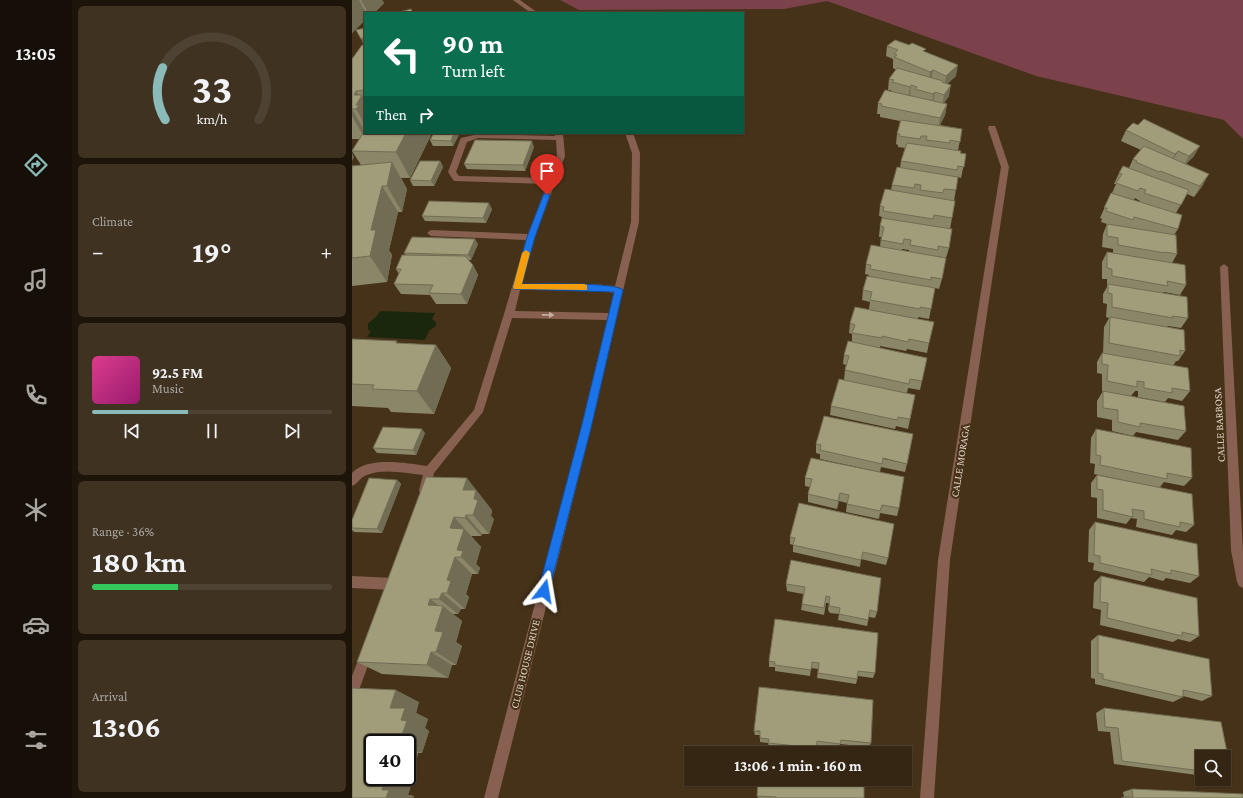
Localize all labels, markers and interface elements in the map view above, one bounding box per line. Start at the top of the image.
icon: left [376,28,428,80]
text: 90 m [442,28,503,59]
text: 13:05 [16,44,56,64]
text: Turn left [442,61,505,81]
text: 33 [192,66,232,112]
icon: right [415,104,437,126]
text: Then [376,107,407,123]
text: km/h [197,111,228,127]
icon: directions [22,151,50,179]
pin [530,154,564,195]
icon: arrive [536,160,558,182]
text: Climate [92,214,133,229]
text: 19° [192,235,232,268]
text: − [92,239,104,264]
text: + [320,239,332,264]
icon: music [22,266,50,294]
one-way arrow [542,312,555,318]
text: 92.5 FM [152,365,203,381]
icon: phone [22,381,50,409]
text: Music [152,381,184,396]
street label: CALLE BARBOSA [1211,387,1227,463]
icon: previous [121,420,143,442]
icon: pause [201,420,223,442]
icon: next [281,420,303,442]
street label: CALLE MORAGA [948,423,972,498]
icon: climate [22,496,50,524]
text: Range · 36% [92,524,154,539]
text: 180 km [92,545,186,578]
position arrow [523,570,565,612]
icon: car [22,611,50,639]
street label: CLUB HOUSE DRIVE [508,618,542,710]
text: Arrival [92,689,127,704]
text: 13:06 [92,710,161,743]
icon: filters [22,726,50,754]
speed limit sign: 40 [364,734,416,786]
map controls [1195,750,1231,786]
button: search [1195,750,1231,786]
text: 13:06 · 1 min · 160 m [734,758,862,774]

